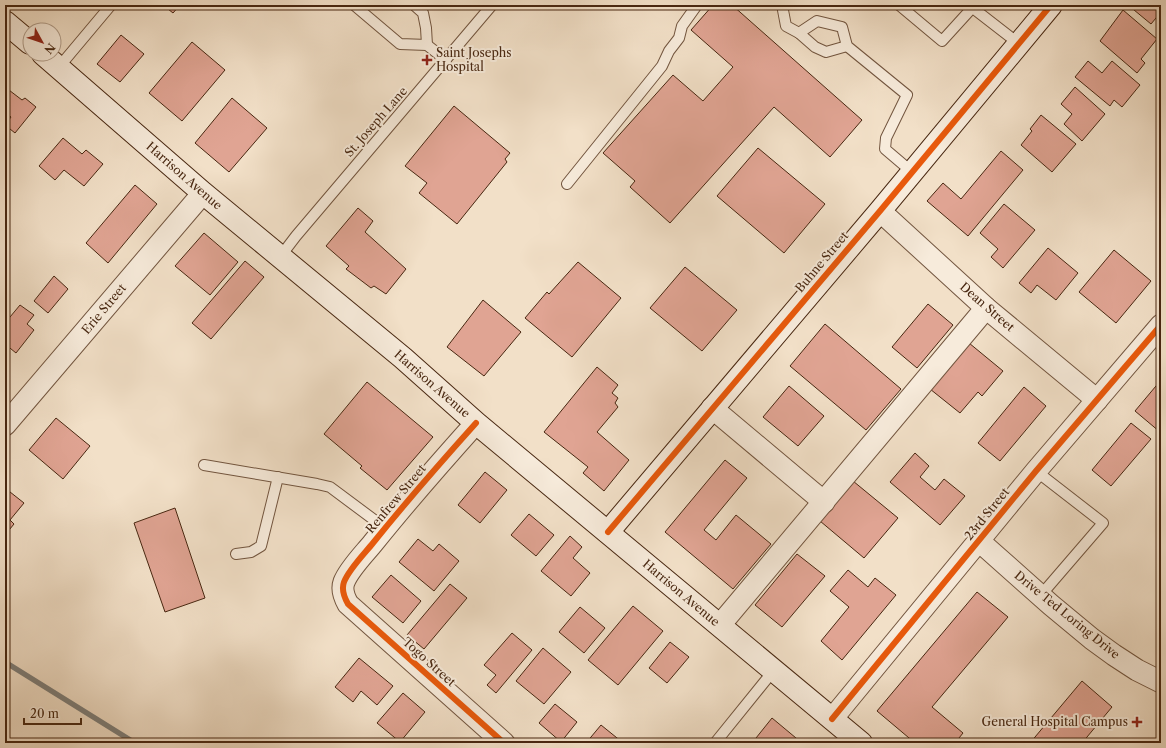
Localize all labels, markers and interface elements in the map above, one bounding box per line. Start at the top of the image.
north arrow [22,22,62,62]
text: N [41,40,58,57]
place label: Saint Josephs Hospital [436,45,512,74]
marker: Saint Josephs Hospital [421,54,433,66]
street label: St. Joseph Lane [341,83,410,160]
street label: Harrison Avenue [143,139,226,213]
street label: Buhne Street [792,228,852,295]
street label: Dean Street [957,279,1018,335]
street label: Erie Street [78,280,129,337]
street label: Harrison Avenue [391,347,474,421]
street label: Renfrew Street [362,461,429,536]
street label: 23rd Street [961,484,1013,543]
street label: Harrison Avenue [640,556,723,629]
street label: Drive Ted Loring Drive [1012,567,1123,662]
street label: Togo Street [400,634,459,690]
scale bar [24,700,81,726]
text: 20 m [30,706,59,721]
place label: General Hospital Campus [982,714,1128,729]
marker: General Hospital Campus [1131,716,1143,728]

